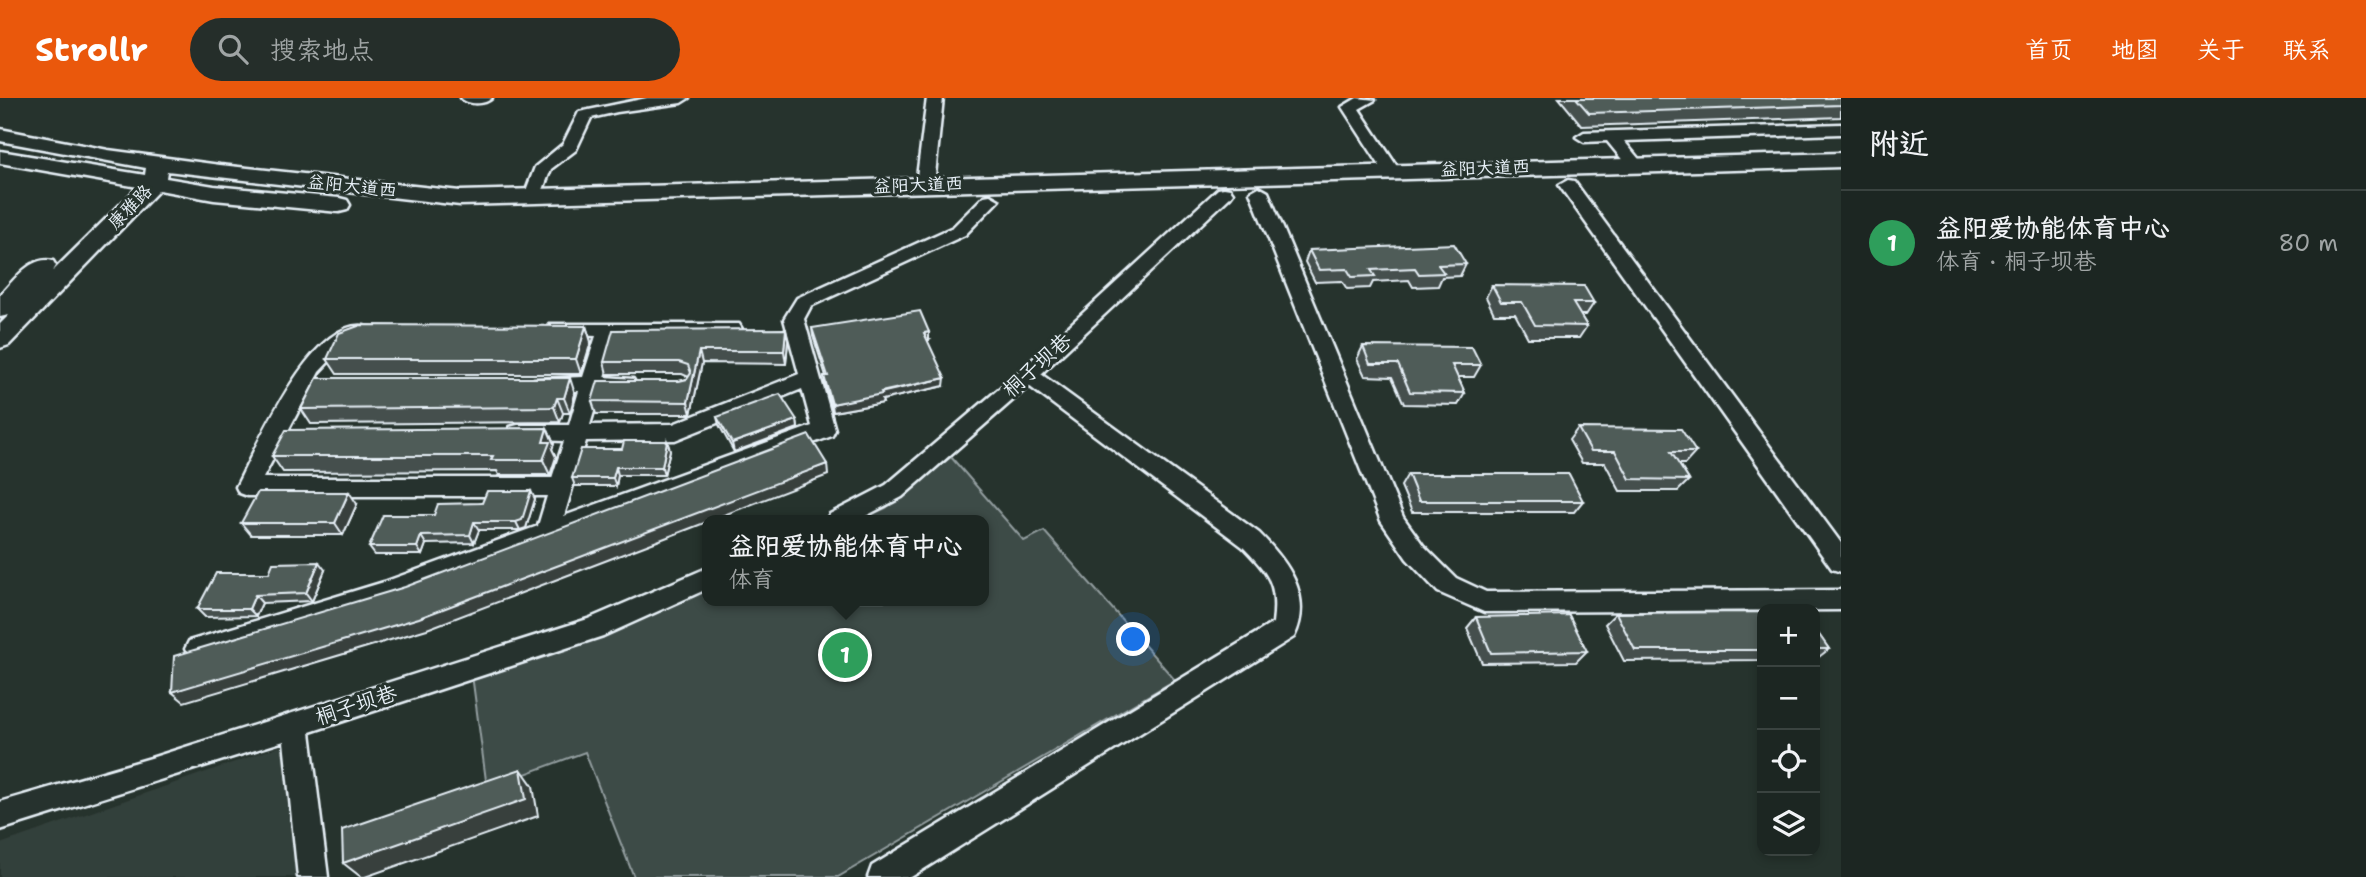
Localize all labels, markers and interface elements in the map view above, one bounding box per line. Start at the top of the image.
search box [190,18,680,81]
text: Strollr [35,27,148,72]
icon: search [214,30,252,68]
text: 搜索地点 [270,32,374,67]
text: 首页 [2025,34,2073,66]
text: 地图 [2111,34,2159,66]
text: 关于 [2197,34,2245,66]
text: 联系 [2283,34,2331,66]
text: 附近 [1869,123,1929,164]
street label: 益阳大道西 [1440,154,1530,182]
street label: 益阳大道西 [306,169,398,203]
street label: 益阳大道西 [873,171,963,199]
street label: 康雅路 [103,179,157,235]
text: 益阳爱协能体育中心 [1936,210,2170,245]
text: 1 [1887,228,1897,258]
text: 80 m [2279,228,2338,258]
text: 体育 · 桐子坝巷 [1936,246,2096,276]
street label: 桐子坝巷 [996,326,1078,404]
popup [702,515,989,606]
text: 益阳爱协能体育中心 [728,528,963,563]
text: 体育 [728,564,774,594]
map controls [1757,604,1820,856]
button: + [1757,604,1820,667]
your location [1116,622,1150,656]
pin: 1 [822,629,868,681]
button: − [1757,667,1820,730]
street label: 桐子坝巷 [312,679,400,731]
button: locate [1757,730,1820,793]
button: layers [1757,793,1820,856]

